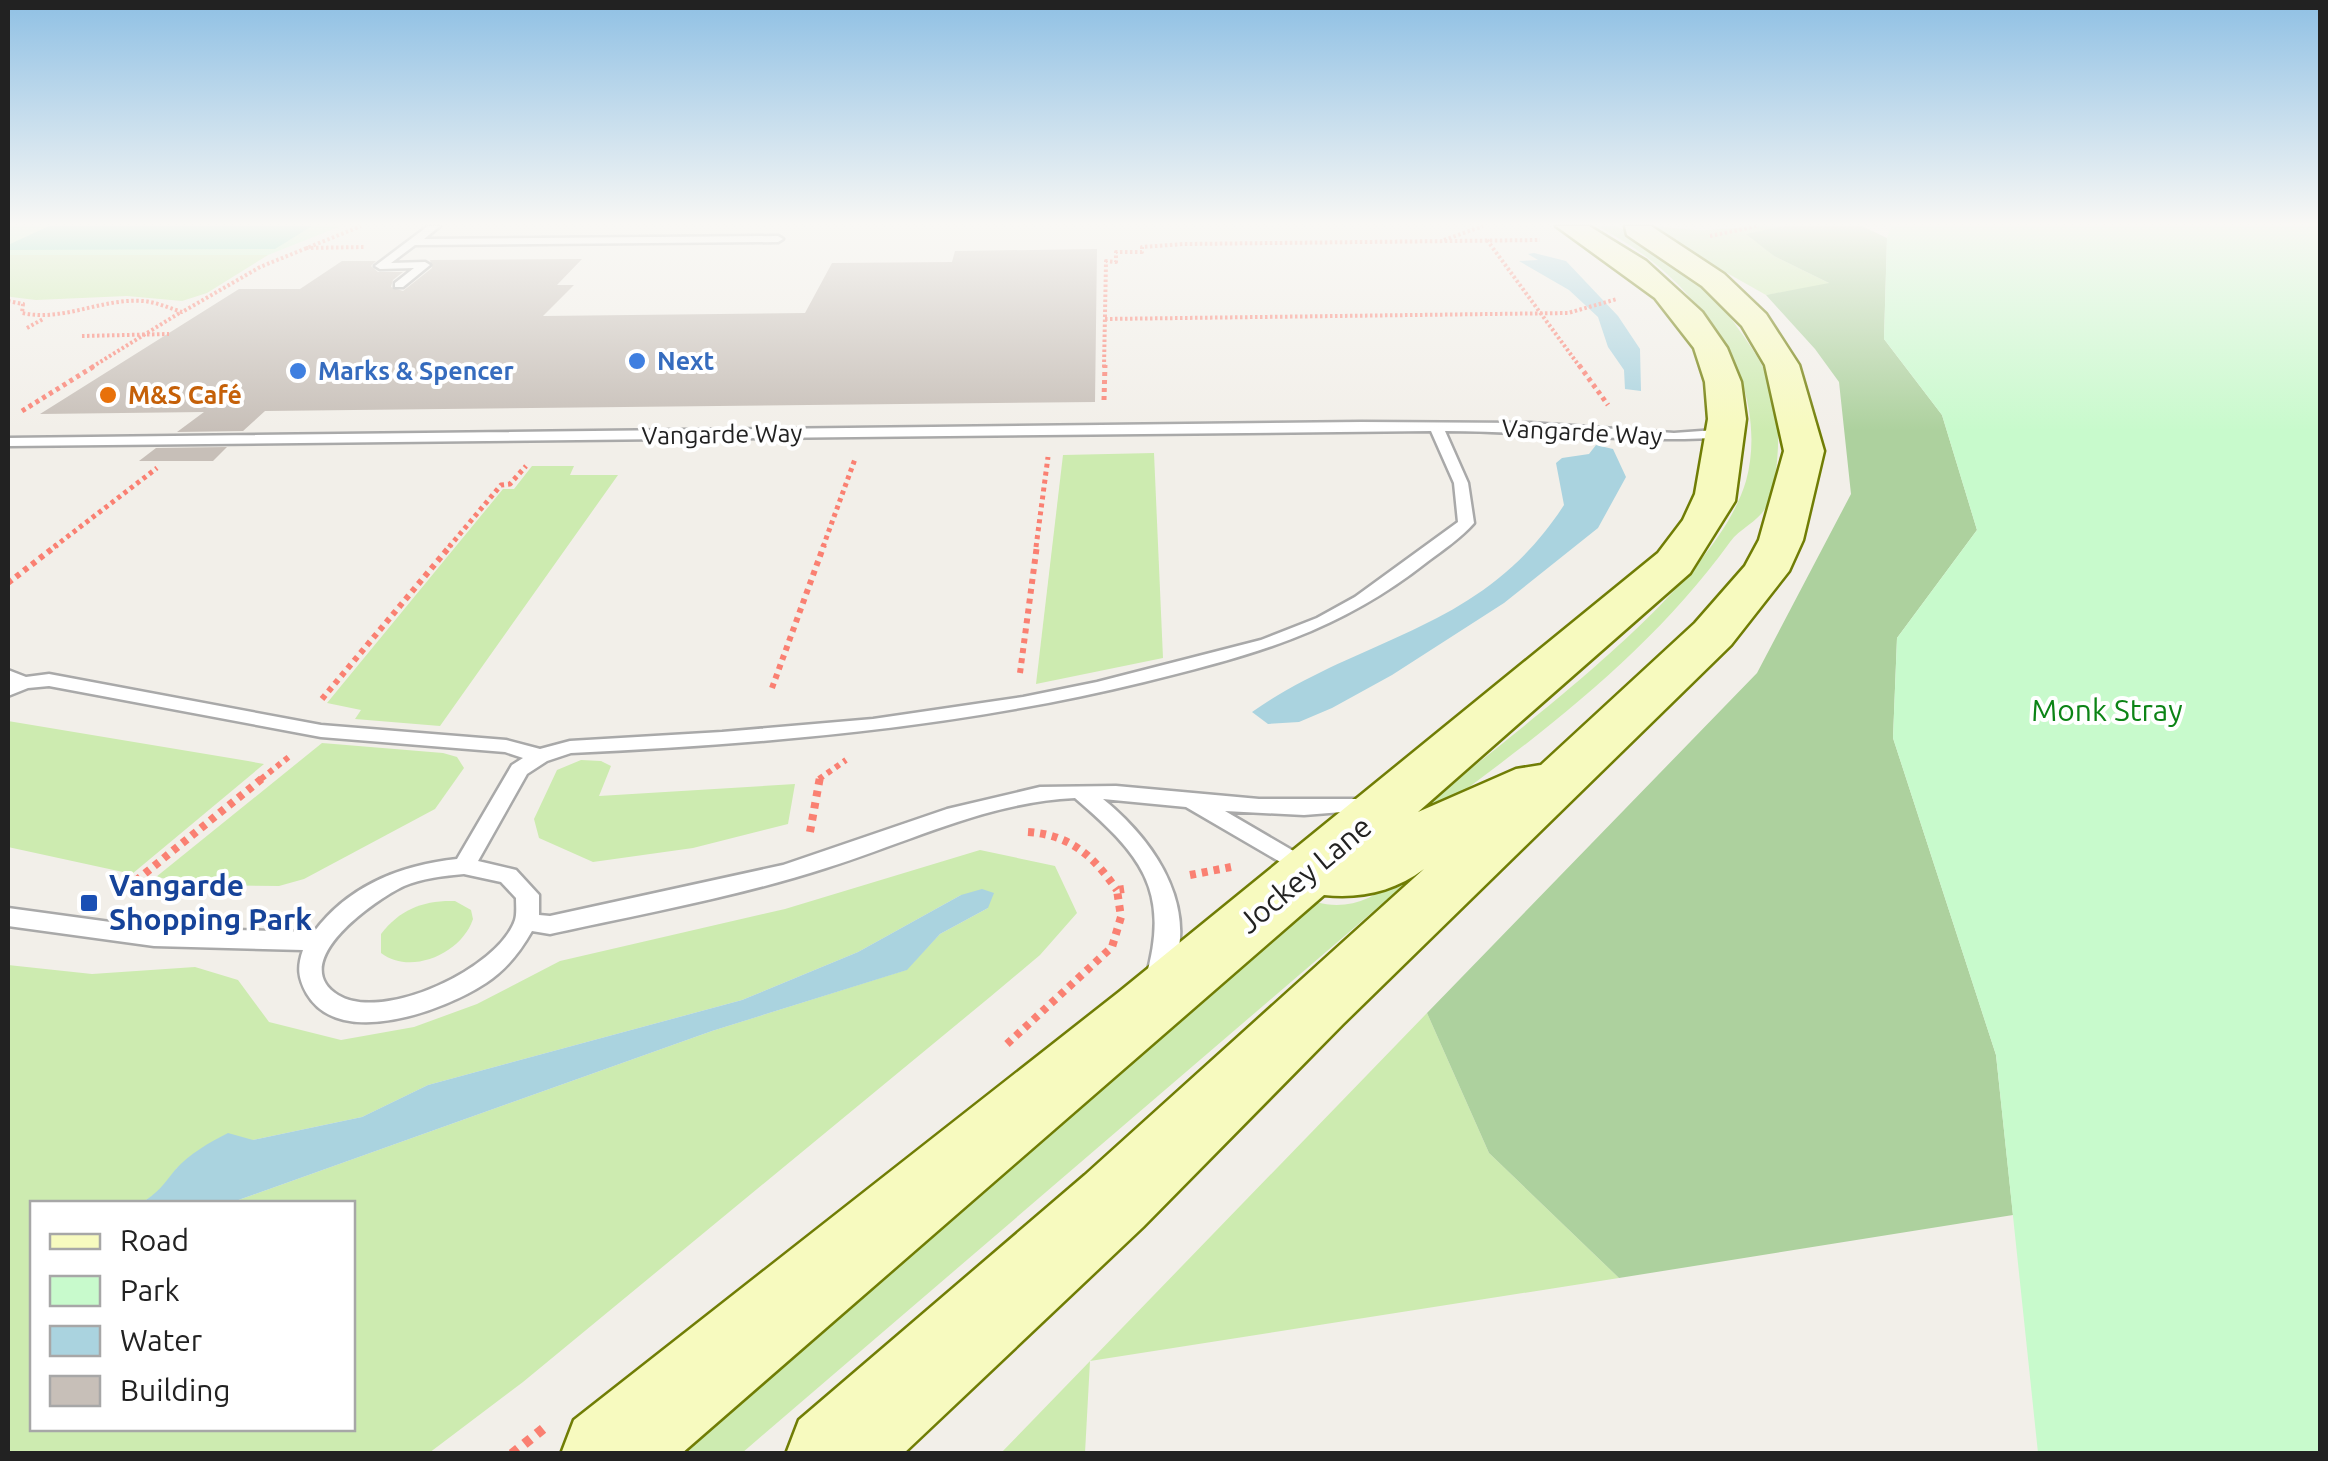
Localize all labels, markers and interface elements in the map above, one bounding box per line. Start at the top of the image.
place label: Next [657,347,715,375]
marker: Next [626,350,648,372]
place label: Marks & Spencer [318,357,514,385]
marker: Marks & Spencer [287,360,309,382]
place label: M&S Café [128,381,242,409]
marker: M&S Café [97,384,119,406]
street label: Vangarde Way [1501,414,1663,450]
street label: Vangarde Way [641,419,803,449]
park label: Monk Stray [2031,693,2183,727]
street label: Jockey Lane [1231,809,1378,940]
place label: Vangarde Shopping Park [109,868,312,936]
marker: Vangarde Shopping Park [78,892,100,914]
legend [30,1201,355,1431]
text: Road [120,1223,189,1257]
text: Park [120,1273,180,1307]
text: Water [120,1323,203,1357]
text: Building [120,1373,231,1407]

